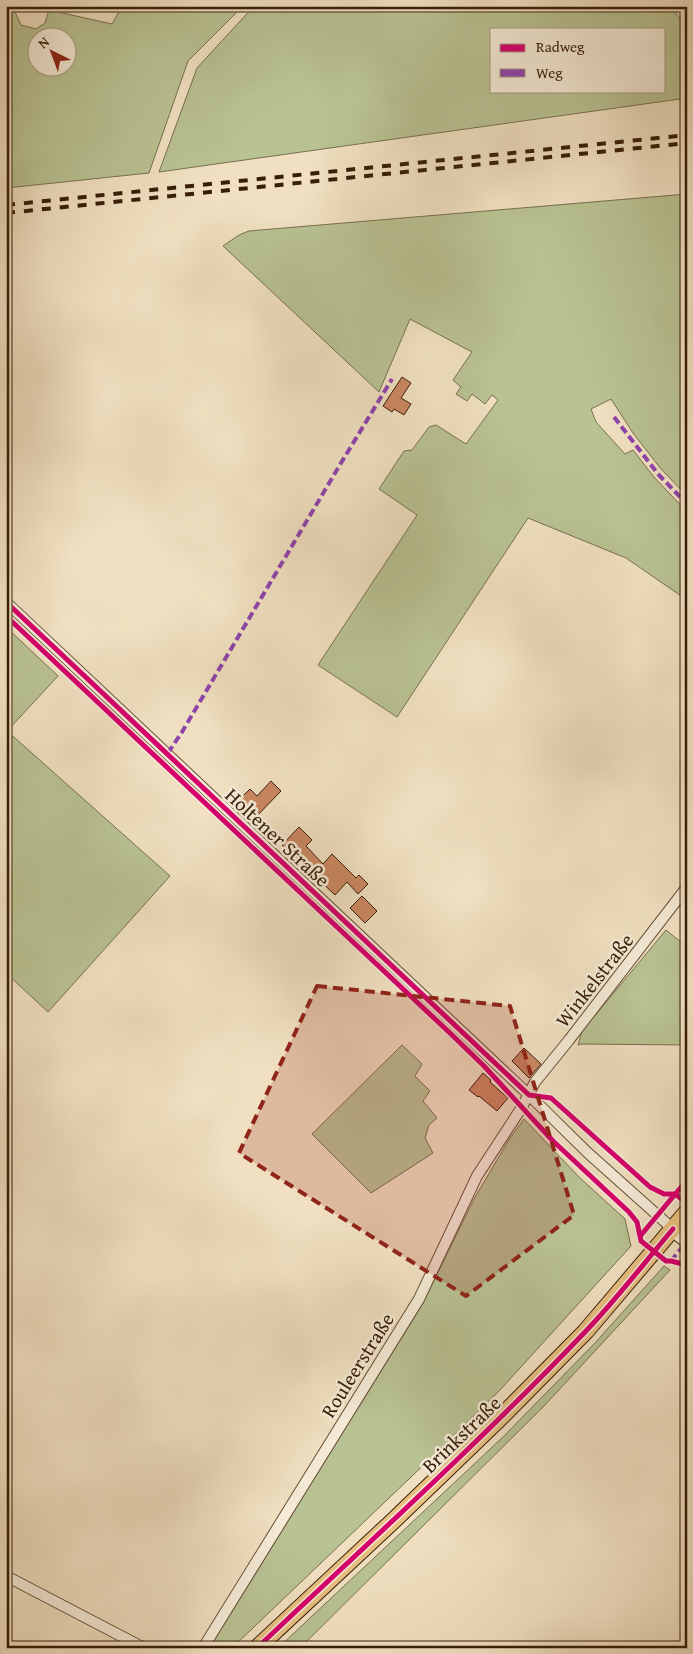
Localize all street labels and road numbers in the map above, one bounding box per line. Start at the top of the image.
street label: Holtener Straße [219,781,337,893]
street label: Winkelstraße [548,927,640,1033]
street label: Rouleerstraße [313,1307,401,1423]
street label: Brinkstraße [415,1389,507,1479]

